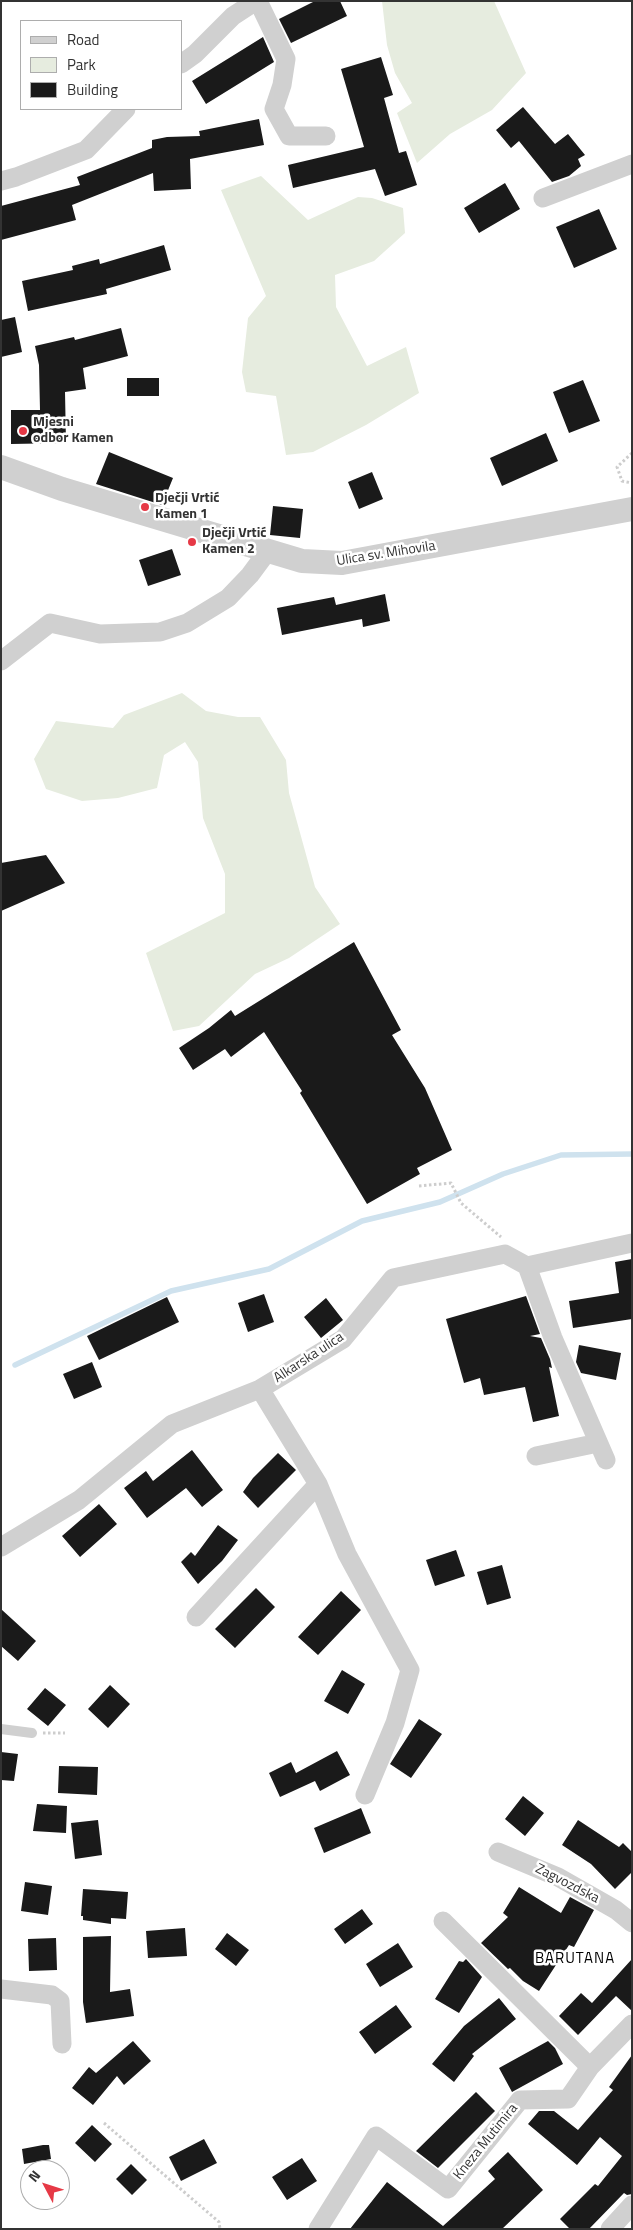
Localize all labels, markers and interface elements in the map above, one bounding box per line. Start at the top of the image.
legend [20,20,182,110]
text: Road [67,28,99,51]
text: Park [67,53,96,76]
text: Building [67,78,118,101]
place label: Mjesni odbor Kamen [33,415,113,448]
marker: Mjesni odbor Kamen [17,425,29,437]
place label: Dječji Vrtić Kamen 1 [155,491,220,524]
marker: Dječji Vrtić Kamen 1 [139,501,151,513]
place label: Dječji Vrtić Kamen 2 [202,526,267,558]
marker: Dječji Vrtić Kamen 2 [186,536,198,548]
street label: Ulica sv. Mihovila [335,538,437,570]
street label: Alkarska ulica [271,1329,347,1387]
street label: Zagvozdska [532,1861,602,1907]
district label: BARUTANA [534,1950,616,1968]
street label: Kneza Mutimira [450,2101,522,2183]
north arrow [20,2160,70,2210]
text: N [23,2165,45,2186]

